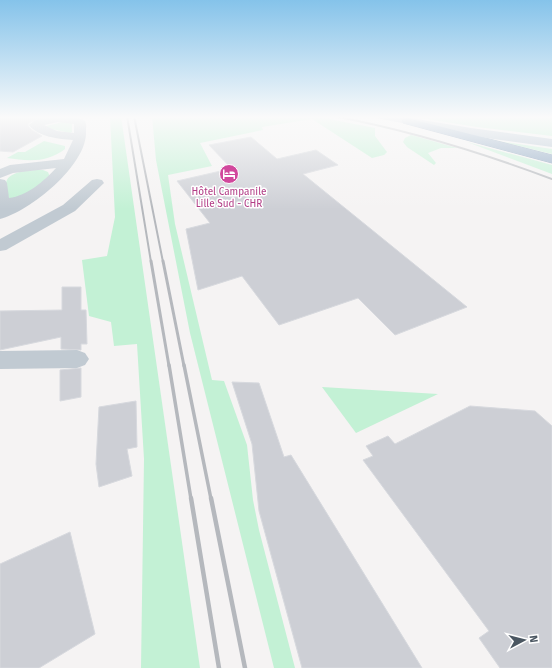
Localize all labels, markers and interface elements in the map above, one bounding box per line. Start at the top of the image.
hotel icon: Hôtel Campanile Lille Sud - CHR [218,163,240,185]
place label: Hôtel Campanile Lille Sud - CHR [192,186,266,210]
north arrow [504,620,544,660]
text: N [527,634,540,643]

